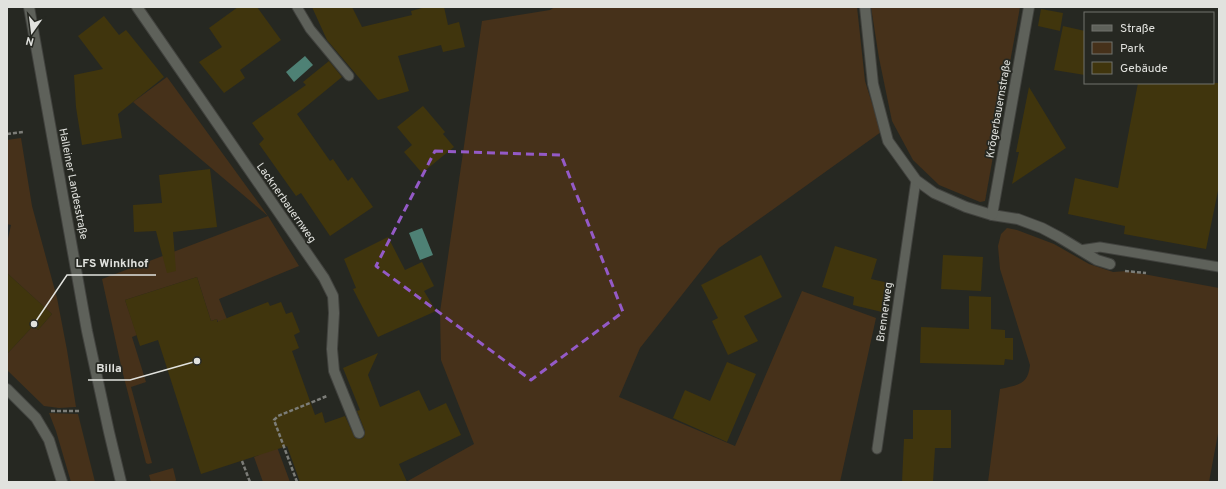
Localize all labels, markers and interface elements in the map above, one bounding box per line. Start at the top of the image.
north arrow [12,12,52,52]
legend [1084,12,1214,84]
text: Straße [1120,21,1155,37]
text: N [24,33,35,48]
text: Park [1120,41,1145,57]
street label: Krögerbauernstraße [983,59,1015,159]
text: Gebäude [1120,61,1168,77]
street label: Halleiner Landesstraße [55,127,91,241]
street label: Lacknerbauernweg [253,160,319,246]
callout: LFS Winklhof [67,251,156,275]
text: LFS Winklhof [76,256,149,272]
street label: Brennerweg [874,281,896,343]
callout: Billa [88,356,130,380]
text: Billa [96,361,122,377]

